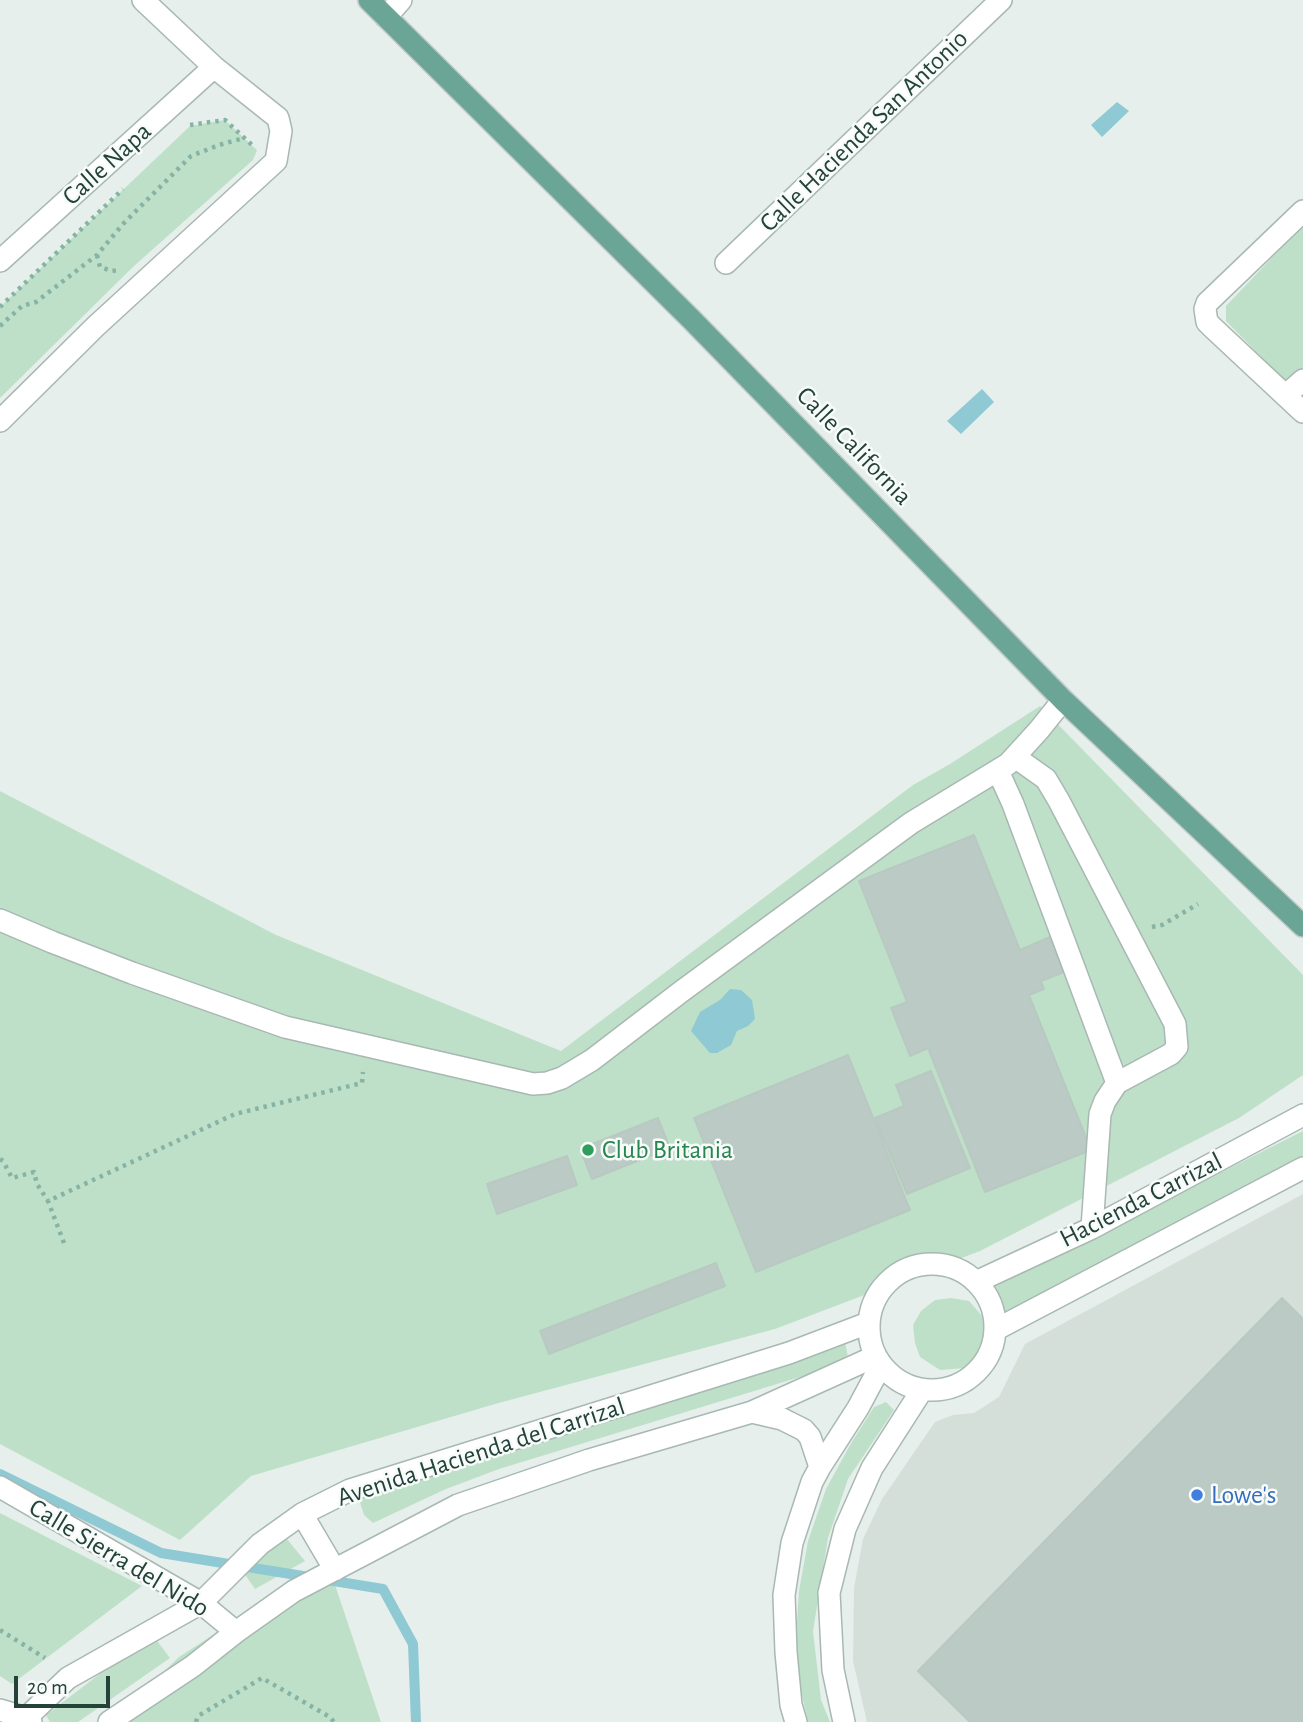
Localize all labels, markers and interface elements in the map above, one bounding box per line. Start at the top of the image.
street label: Calle Hacienda San Antonio [753,23,975,239]
street label: Calle Napa [56,116,158,212]
street label: Calle California [790,380,918,512]
place label: Club Britania [602,1134,733,1166]
marker: Club Britania [580,1142,596,1158]
street label: Hacienda Carrizal [1055,1146,1227,1254]
street label: Avenida Hacienda del Carrizal [333,1391,629,1513]
place label: Lowe's [1211,1479,1276,1511]
marker: Lowe's [1189,1487,1205,1503]
street label: Calle Sierra del Nido [23,1492,215,1624]
scale bar [18,1662,114,1706]
text: 20 m [27,1677,68,1698]

